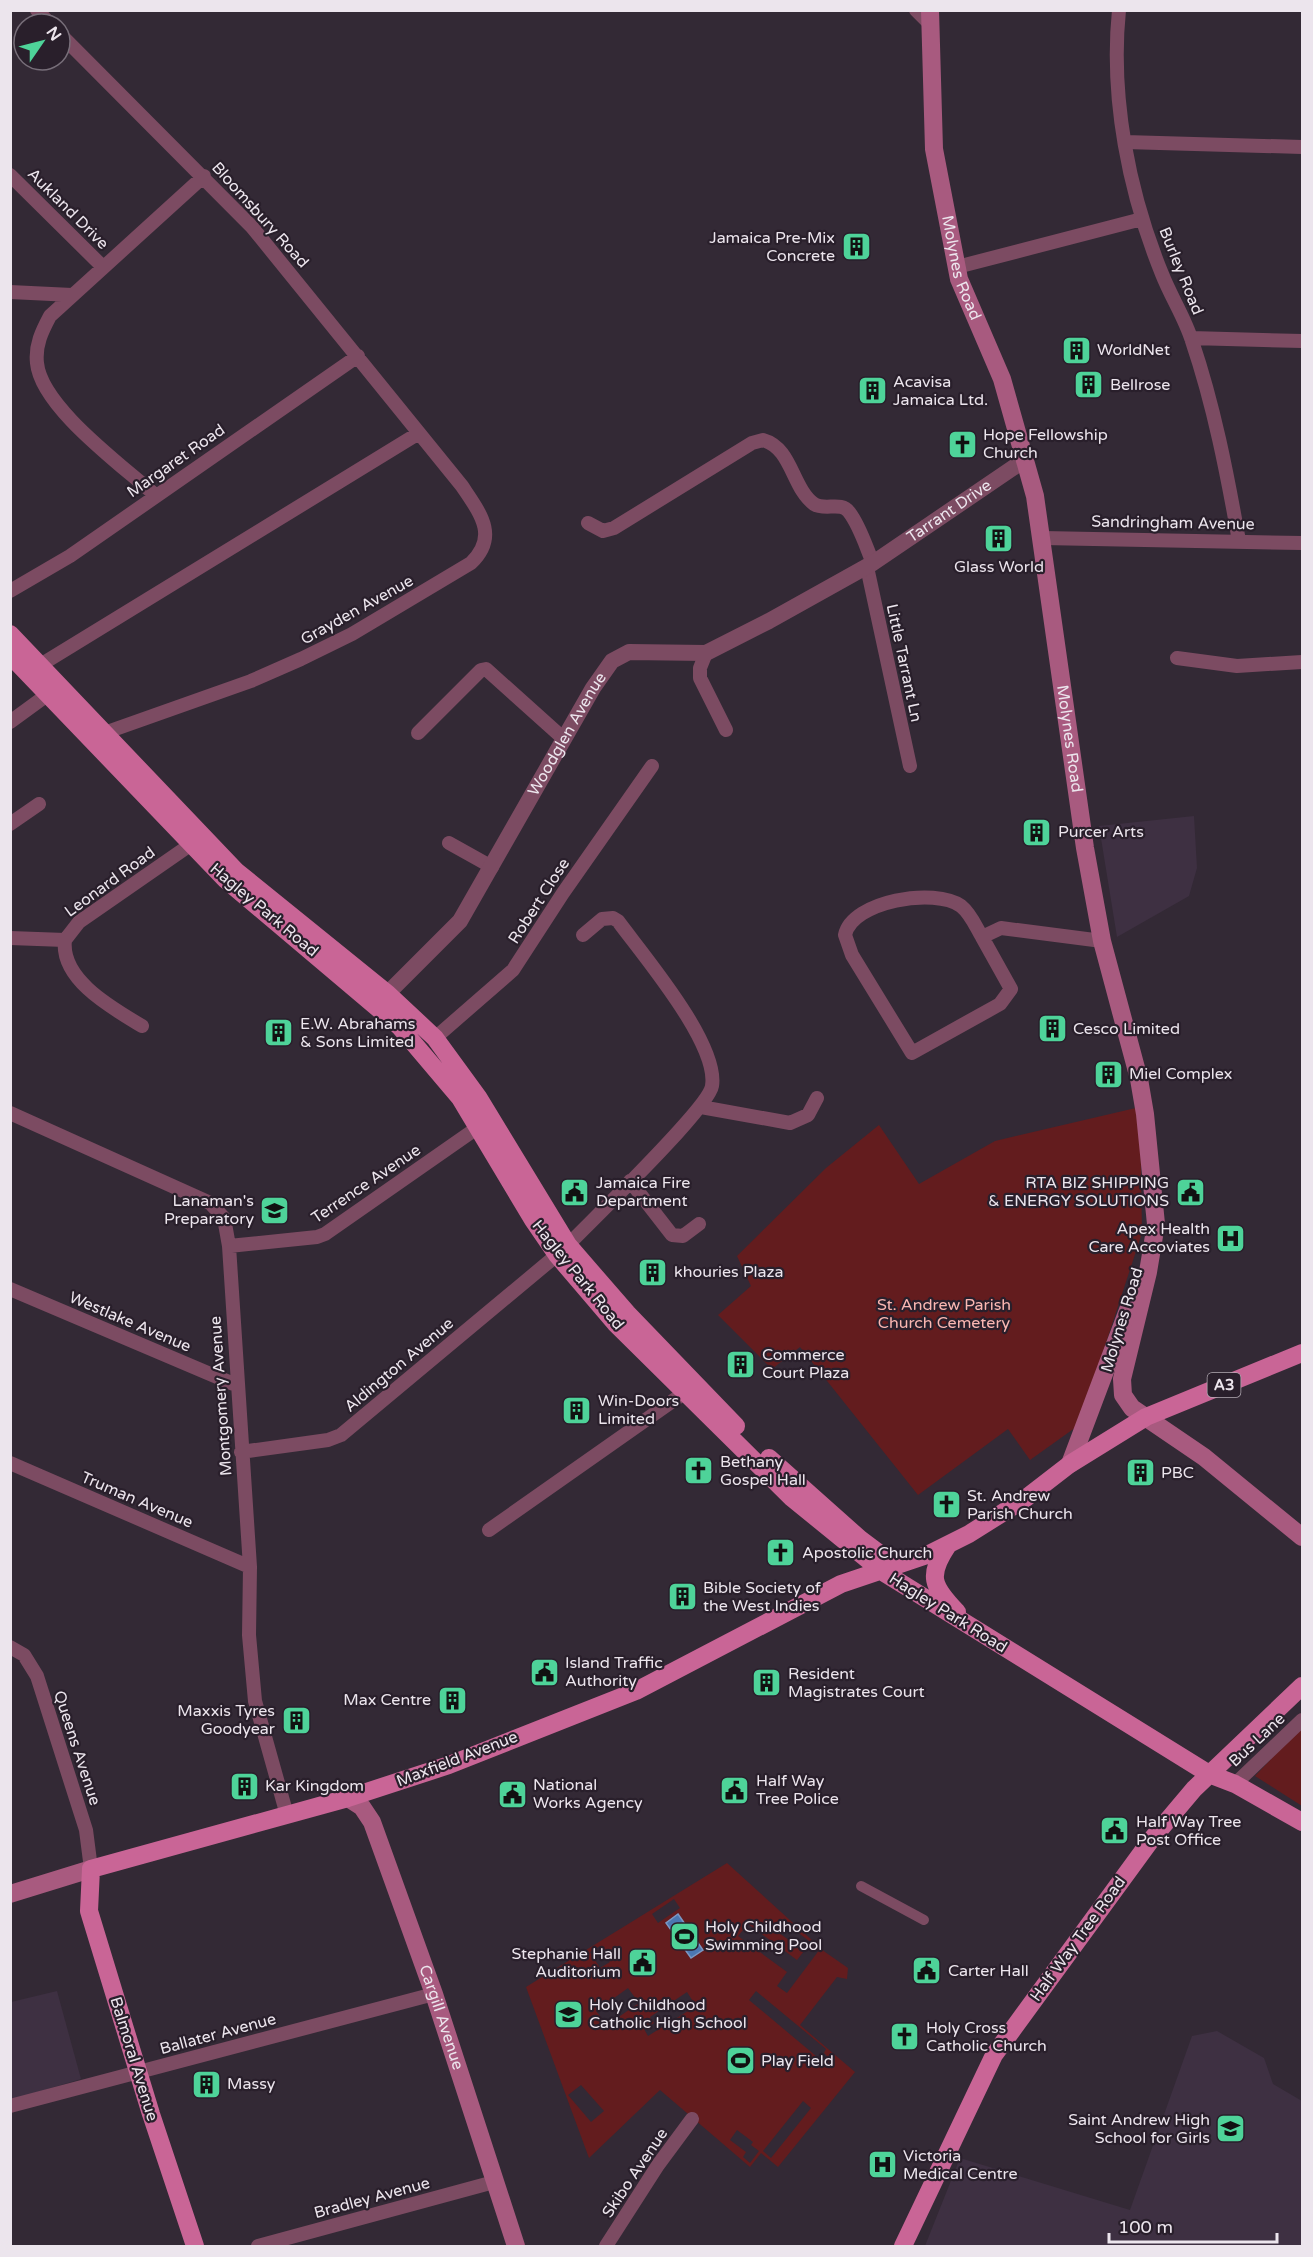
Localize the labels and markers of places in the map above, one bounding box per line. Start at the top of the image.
place label: Jamaica Pre-Mix Concrete [709,228,835,266]
building icon: Jamaica Pre-Mix Concrete [840,231,872,263]
building icon: WorldNet [1060,334,1092,366]
place label: WorldNet [1097,340,1170,360]
building icon: Bellrose [1073,369,1105,401]
place label: Acavisa Jamaica Ltd. [893,372,988,410]
building icon: Acavisa Jamaica Ltd. [856,375,888,407]
place label: Bellrose [1110,375,1170,395]
place label: Hope Fellowship Church [983,425,1108,463]
church icon: Hope Fellowship Church [946,428,978,460]
building icon: Glass World [983,523,1015,555]
place label: Glass World [954,557,1044,577]
building icon: Purcer Arts [1021,816,1053,848]
place label: Purcer Arts [1058,822,1144,842]
building icon: Cesco Limited [1036,1013,1068,1045]
place label: E.W. Abrahams & Sons Limited [300,1014,415,1052]
building icon: E.W. Abrahams & Sons Limited [263,1017,295,1049]
place label: Cesco Limited [1073,1019,1180,1039]
building icon: Miel Complex [1092,1058,1124,1090]
place label: Miel Complex [1129,1064,1232,1084]
place label: Jamaica Fire Department [596,1173,690,1211]
place label: RTA BIZ SHIPPING & ENERGY SOLUTIONS [988,1173,1169,1211]
public building icon: Jamaica Fire Department [559,1176,591,1208]
public building icon: RTA BIZ SHIPPING & ENERGY SOLUTIONS [1174,1176,1206,1208]
place label: Lanaman's Preparatory [164,1191,254,1229]
school or university icon: Lanaman's Preparatory [259,1194,291,1226]
place label: Apex Health Care Accoviates [1088,1219,1210,1257]
hospital icon: Apex Health Care Accoviates [1215,1222,1247,1254]
building icon: khouries Plaza [637,1256,669,1288]
place label: khouries Plaza [674,1262,784,1282]
place label: Commerce Court Plaza [762,1345,849,1383]
building icon: Commerce Court Plaza [725,1348,757,1380]
place label: Win-Doors Limited [598,1391,679,1429]
building icon: Win-Doors Limited [561,1394,593,1426]
place label: Bethany Gospel Hall [720,1452,806,1490]
church icon: Bethany Gospel Hall [683,1455,715,1487]
building icon: PBC [1124,1457,1156,1489]
place label: PBC [1161,1463,1194,1483]
place label: St. Andrew Parish Church [967,1486,1073,1524]
church icon: St. Andrew Parish Church [930,1489,962,1521]
church icon: Apostolic Church [765,1537,797,1569]
place label: Apostolic Church [802,1543,932,1563]
place label: Bible Society of the West Indies [703,1578,822,1616]
building icon: Bible Society of the West Indies [666,1581,698,1613]
place label: Island Traffic Authority [565,1653,663,1691]
public building icon: Island Traffic Authority [528,1656,560,1688]
place label: Resident Magistrates Court [788,1664,925,1702]
building icon: Resident Magistrates Court [751,1667,783,1699]
building icon: Max Centre [436,1684,468,1716]
place label: Max Centre [343,1690,431,1710]
place label: Maxxis Tyres Goodyear [177,1701,276,1739]
building icon: Maxxis Tyres Goodyear [280,1704,312,1736]
building icon: Kar Kingdom [228,1770,260,1802]
place label: Half Way Tree Police [756,1771,839,1809]
public building icon: Half Way Tree Police [719,1774,751,1806]
place label: National Works Agency [533,1775,643,1813]
place label: Kar Kingdom [265,1776,364,1796]
public building icon: National Works Agency [496,1778,528,1810]
place label: Half Way Tree Post Office [1136,1812,1241,1850]
public building icon: Half Way Tree Post Office [1099,1815,1131,1847]
place label: Holy Childhood Swimming Pool [705,1917,822,1955]
sports icon: Holy Childhood Swimming Pool [668,1920,700,1952]
place label: Stephanie Hall Auditorium [512,1944,621,1982]
public building icon: Stephanie Hall Auditorium [626,1947,658,1979]
public building icon: Carter Hall [911,1955,943,1987]
place label: Carter Hall [948,1961,1029,1981]
place label: Holy Childhood Catholic High School [589,1995,747,2033]
school or university icon: Holy Childhood Catholic High School [552,1998,584,2030]
place label: Holy Cross Catholic Church [926,2018,1047,2056]
church icon: Holy Cross Catholic Church [889,2021,921,2053]
sports icon: Play Field [724,2045,756,2077]
place label: Play Field [761,2051,834,2071]
building icon: Massy [190,2068,222,2100]
place label: Massy [227,2074,276,2094]
place label: Saint Andrew High School for Girls [1068,2110,1210,2148]
school or university icon: Saint Andrew High School for Girls [1215,2113,1247,2145]
place label: Victoria Medical Centre [903,2146,1018,2184]
hospital icon: Victoria Medical Centre [866,2149,898,2181]

